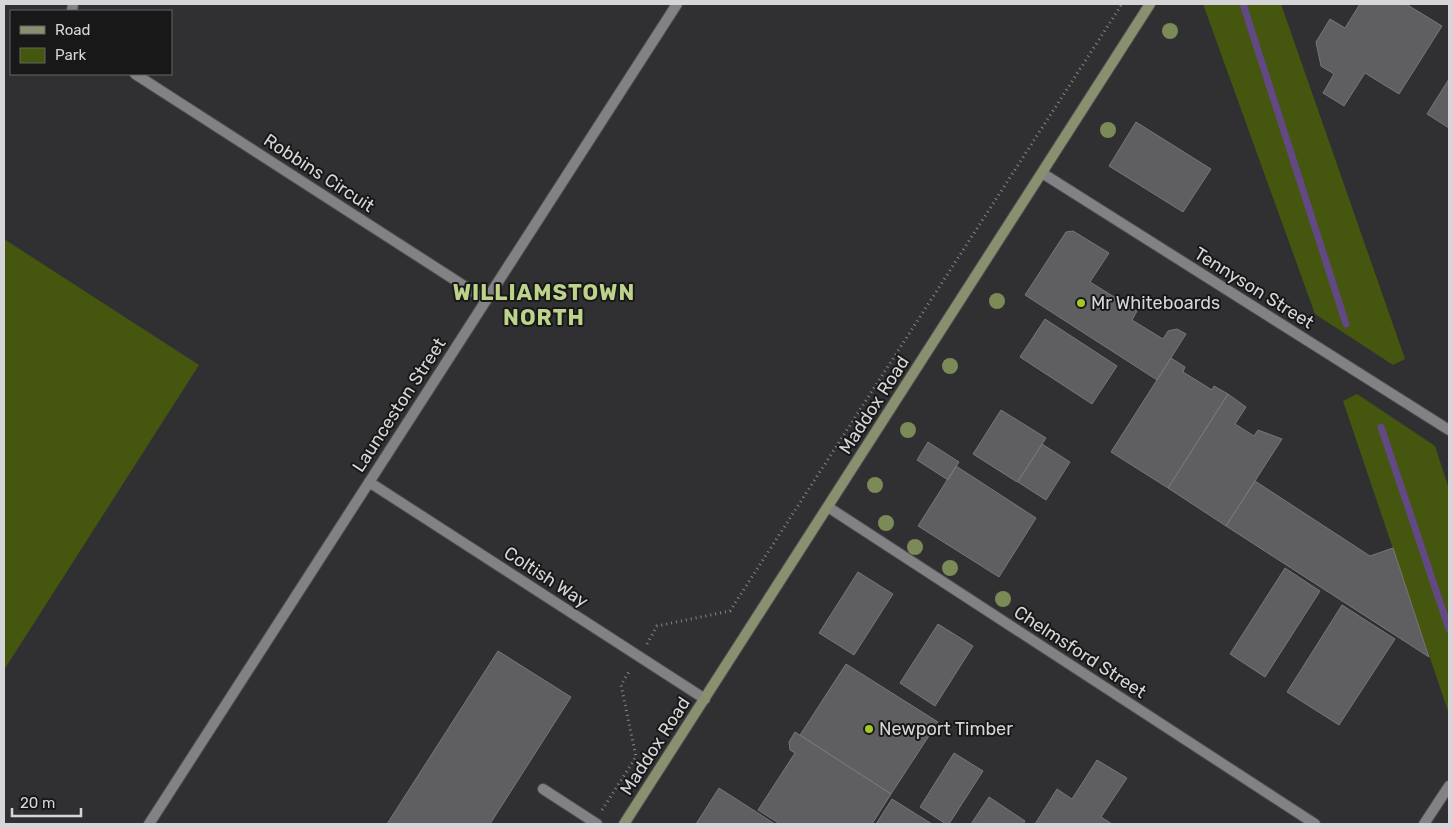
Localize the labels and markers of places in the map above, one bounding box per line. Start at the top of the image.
place label: Mr Whiteboards [1091,292,1220,314]
marker: Mr Whiteboards [1075,297,1087,309]
place label: Newport Timber [879,718,1013,740]
marker: Newport Timber [863,723,875,735]

